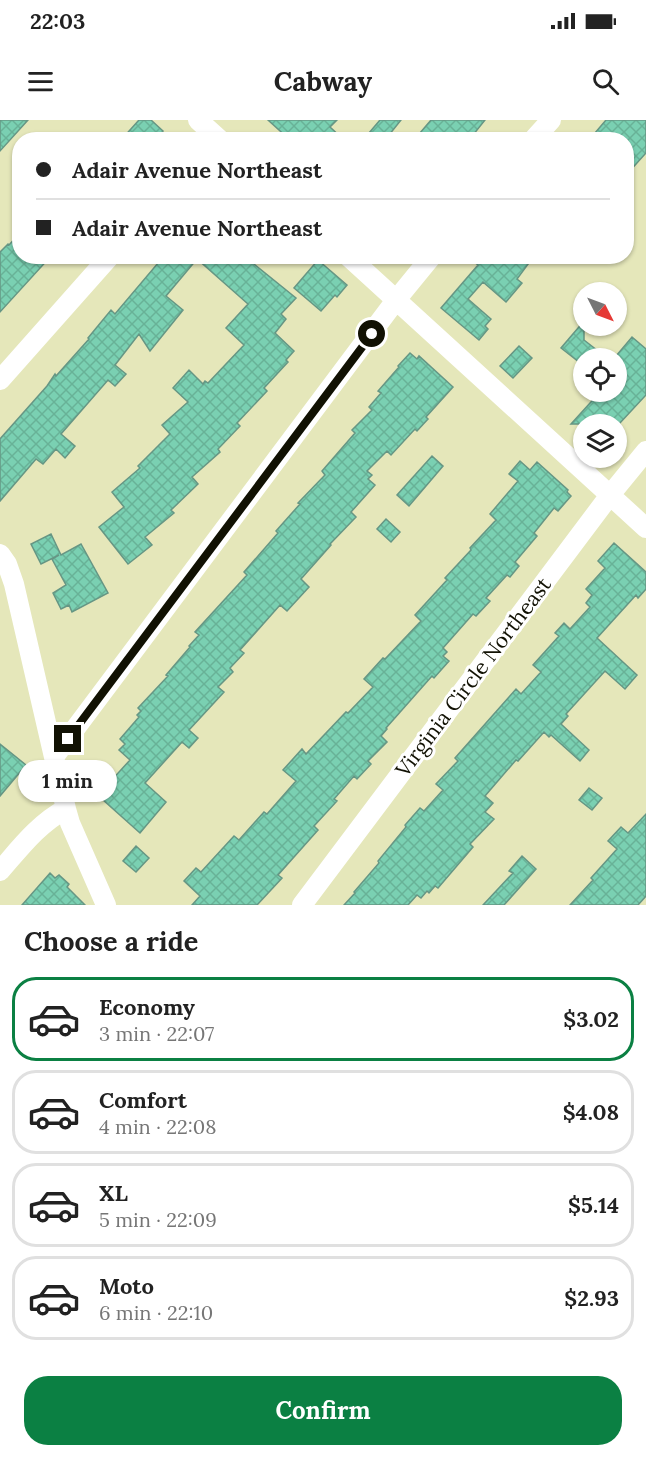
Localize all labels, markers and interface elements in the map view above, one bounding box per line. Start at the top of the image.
text: 22:03 [30,7,85,35]
text: Cabway [274,64,372,98]
icon: menu [24,65,57,98]
icon: search [589,65,622,98]
text: Adair Avenue Northeast [72,156,322,184]
text: Adair Avenue Northeast [72,214,322,242]
north arrow [573,282,627,336]
map controls [573,282,627,468]
route start [358,320,385,347]
button: locate [573,348,627,402]
button: layers [573,414,627,468]
street label: Virginia Circle Northeast [389,571,557,783]
route end [54,725,81,752]
callout: 1 min [19,760,118,802]
text: 1 min [42,768,93,793]
text: Choose a ride [24,924,198,958]
icon: car [27,992,81,1046]
text: Economy [99,993,195,1021]
text: $3.02 [563,1005,619,1033]
text: 3 min · 22:07 [99,1021,214,1046]
icon: car [27,1085,81,1139]
text: Comfort [99,1086,187,1114]
text: $4.08 [563,1098,619,1126]
text: 4 min · 22:08 [99,1114,216,1139]
icon: car [27,1178,81,1232]
text: XL [99,1179,128,1207]
text: $5.14 [568,1191,619,1219]
text: 5 min · 22:09 [99,1207,217,1232]
icon: car [27,1271,81,1325]
text: Moto [99,1272,154,1300]
text: $2.93 [564,1284,619,1312]
text: 6 min · 22:10 [99,1300,213,1325]
button: Confirm [24,1376,622,1445]

